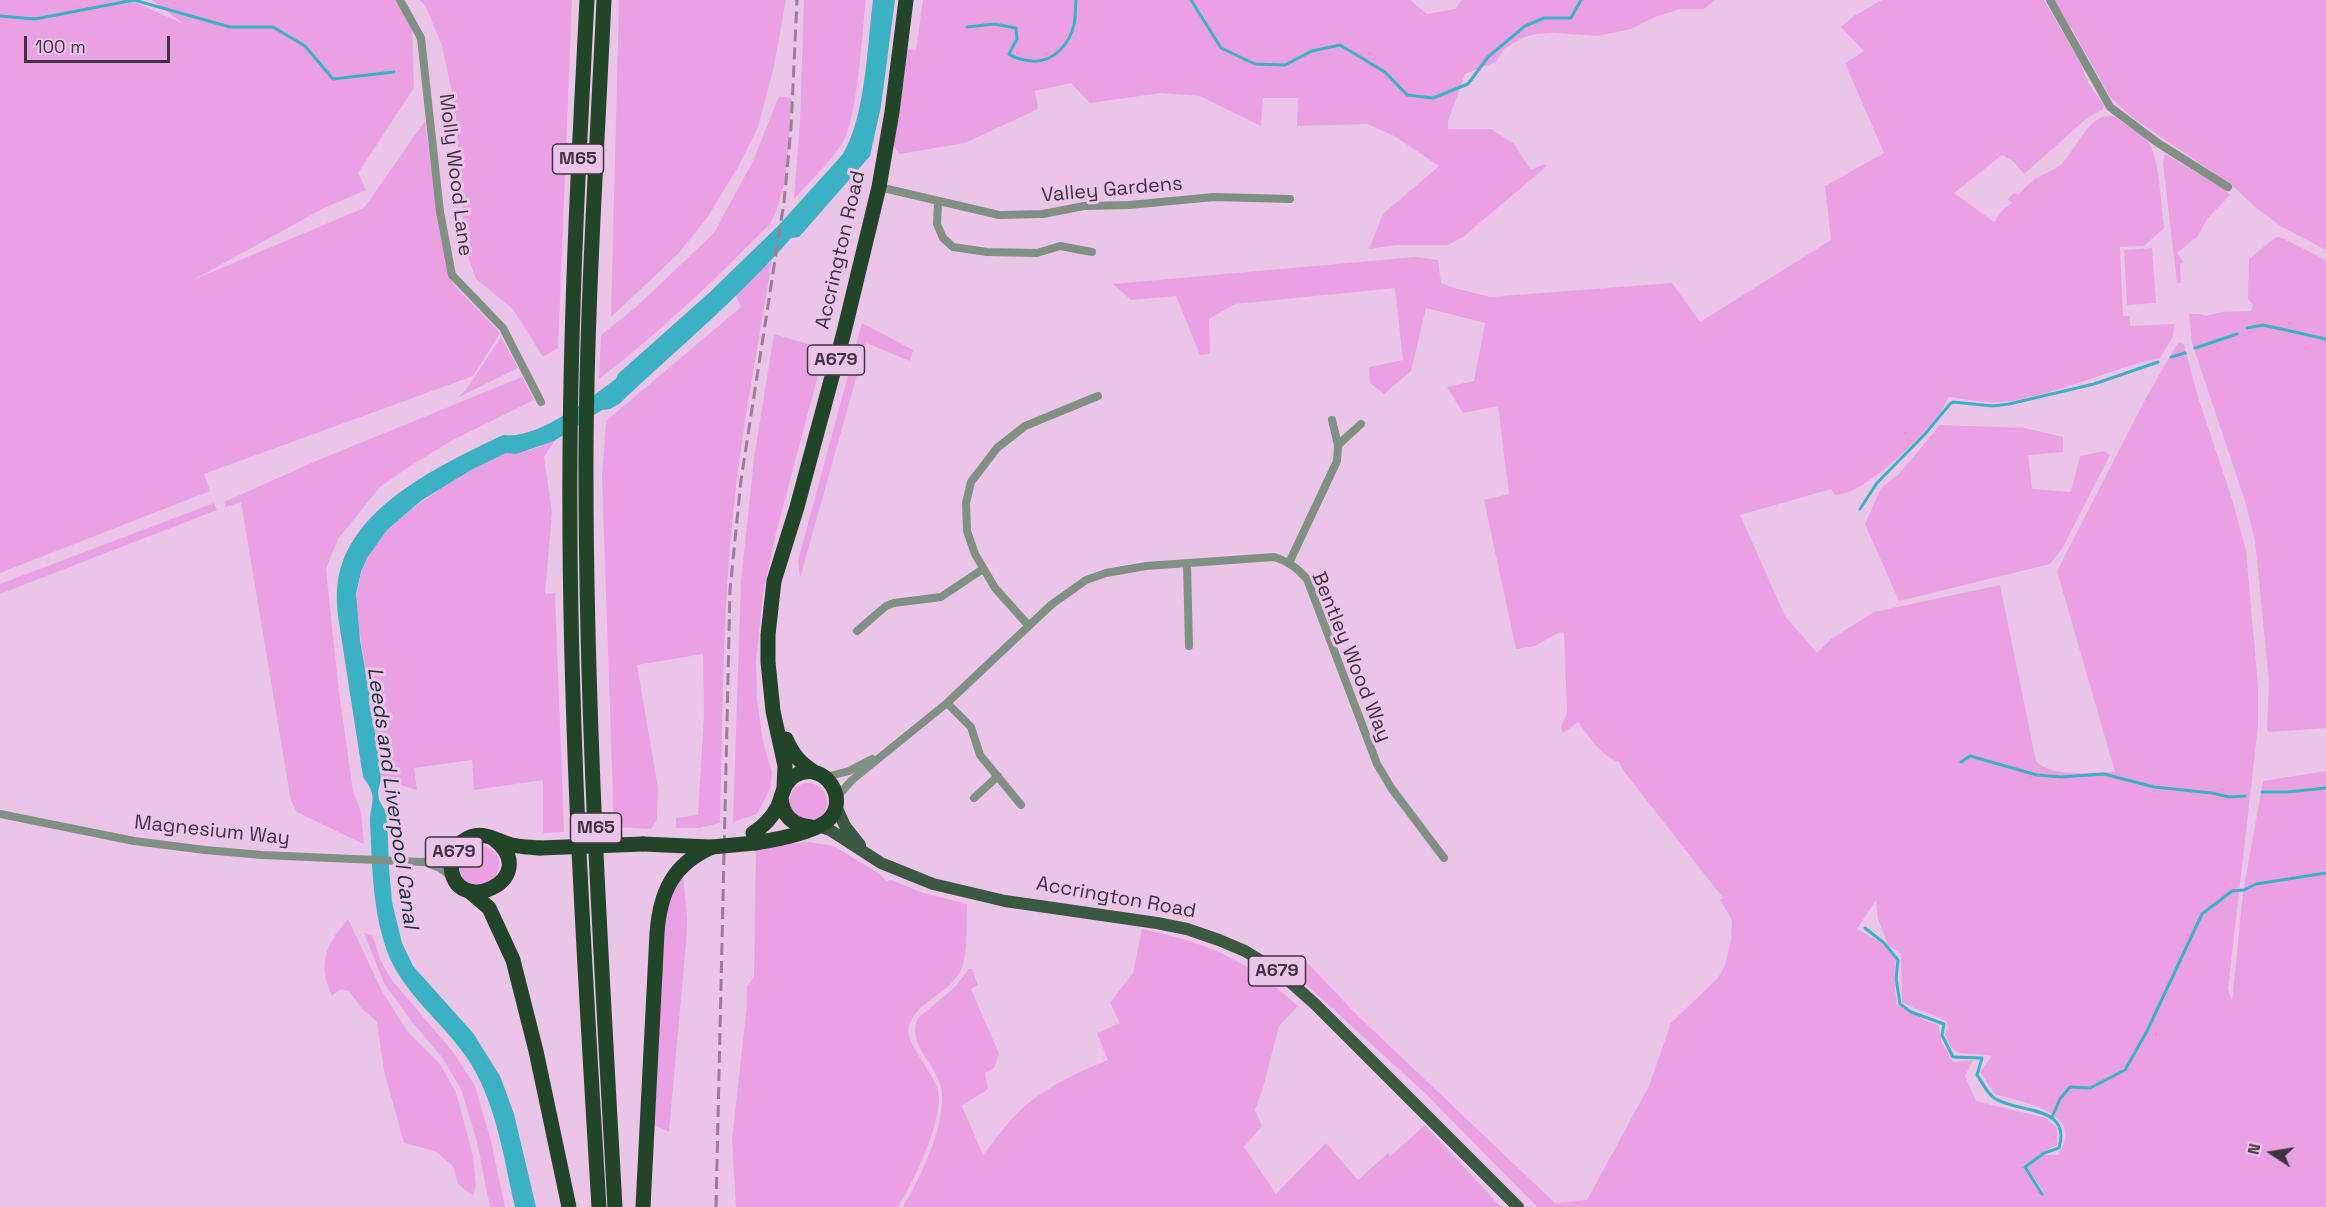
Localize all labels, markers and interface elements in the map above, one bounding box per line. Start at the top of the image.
scale bar [27,24,172,62]
text: 100 m [35,35,86,58]
street label: Molly Wood Lane [433,92,477,258]
road number: M65 [552,144,604,174]
street label: Accrington Road [811,168,871,332]
street label: Valley Gardens [1040,172,1184,208]
road number: A679 [808,345,864,375]
street label: Bentley Wood Way [1306,569,1396,745]
water label: Leeds and Liverpool Canal [361,666,423,930]
street label: Magnesium Way [133,811,291,851]
road number: M65 [570,813,622,843]
road number: A679 [426,837,482,867]
street label: Accrington Road [1034,872,1198,924]
road number: A679 [1248,956,1306,986]
north arrow [2242,1123,2302,1183]
text: N [2243,1142,2265,1157]

